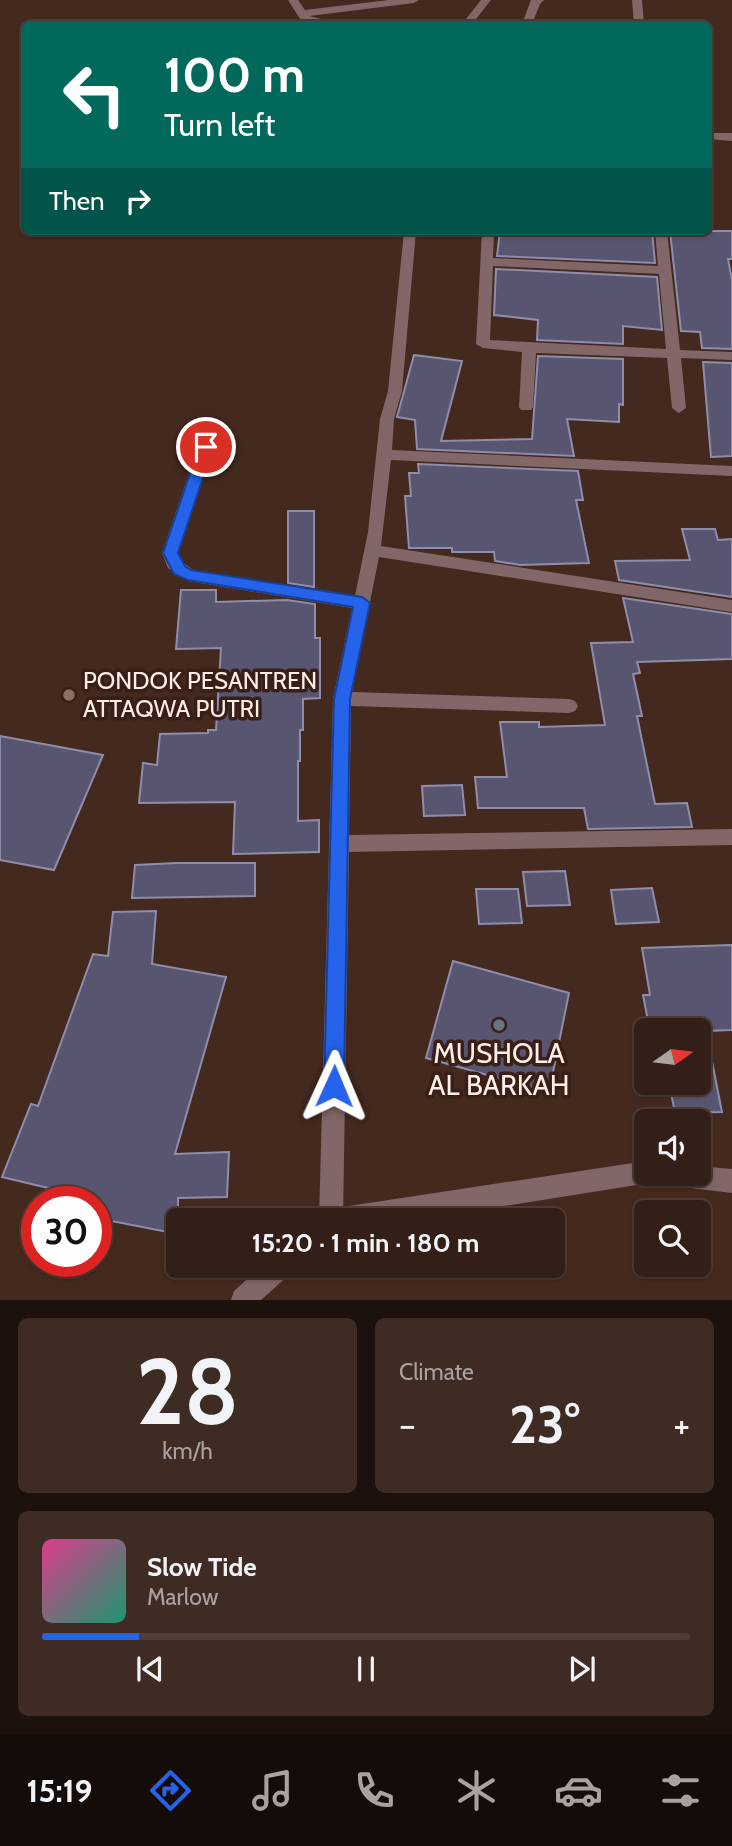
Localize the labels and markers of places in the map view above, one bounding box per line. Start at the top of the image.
pin [176,417,236,477]
place label: PONDOK PESANTREN ATTAQWA PUTRI [83,666,317,723]
marker: PONDOK PESANTREN ATTAQWA PUTRI [61,687,77,703]
marker: MUSHOLA AL BARKAH [491,1017,507,1033]
place label: MUSHOLA AL BARKAH [428,1036,570,1102]

